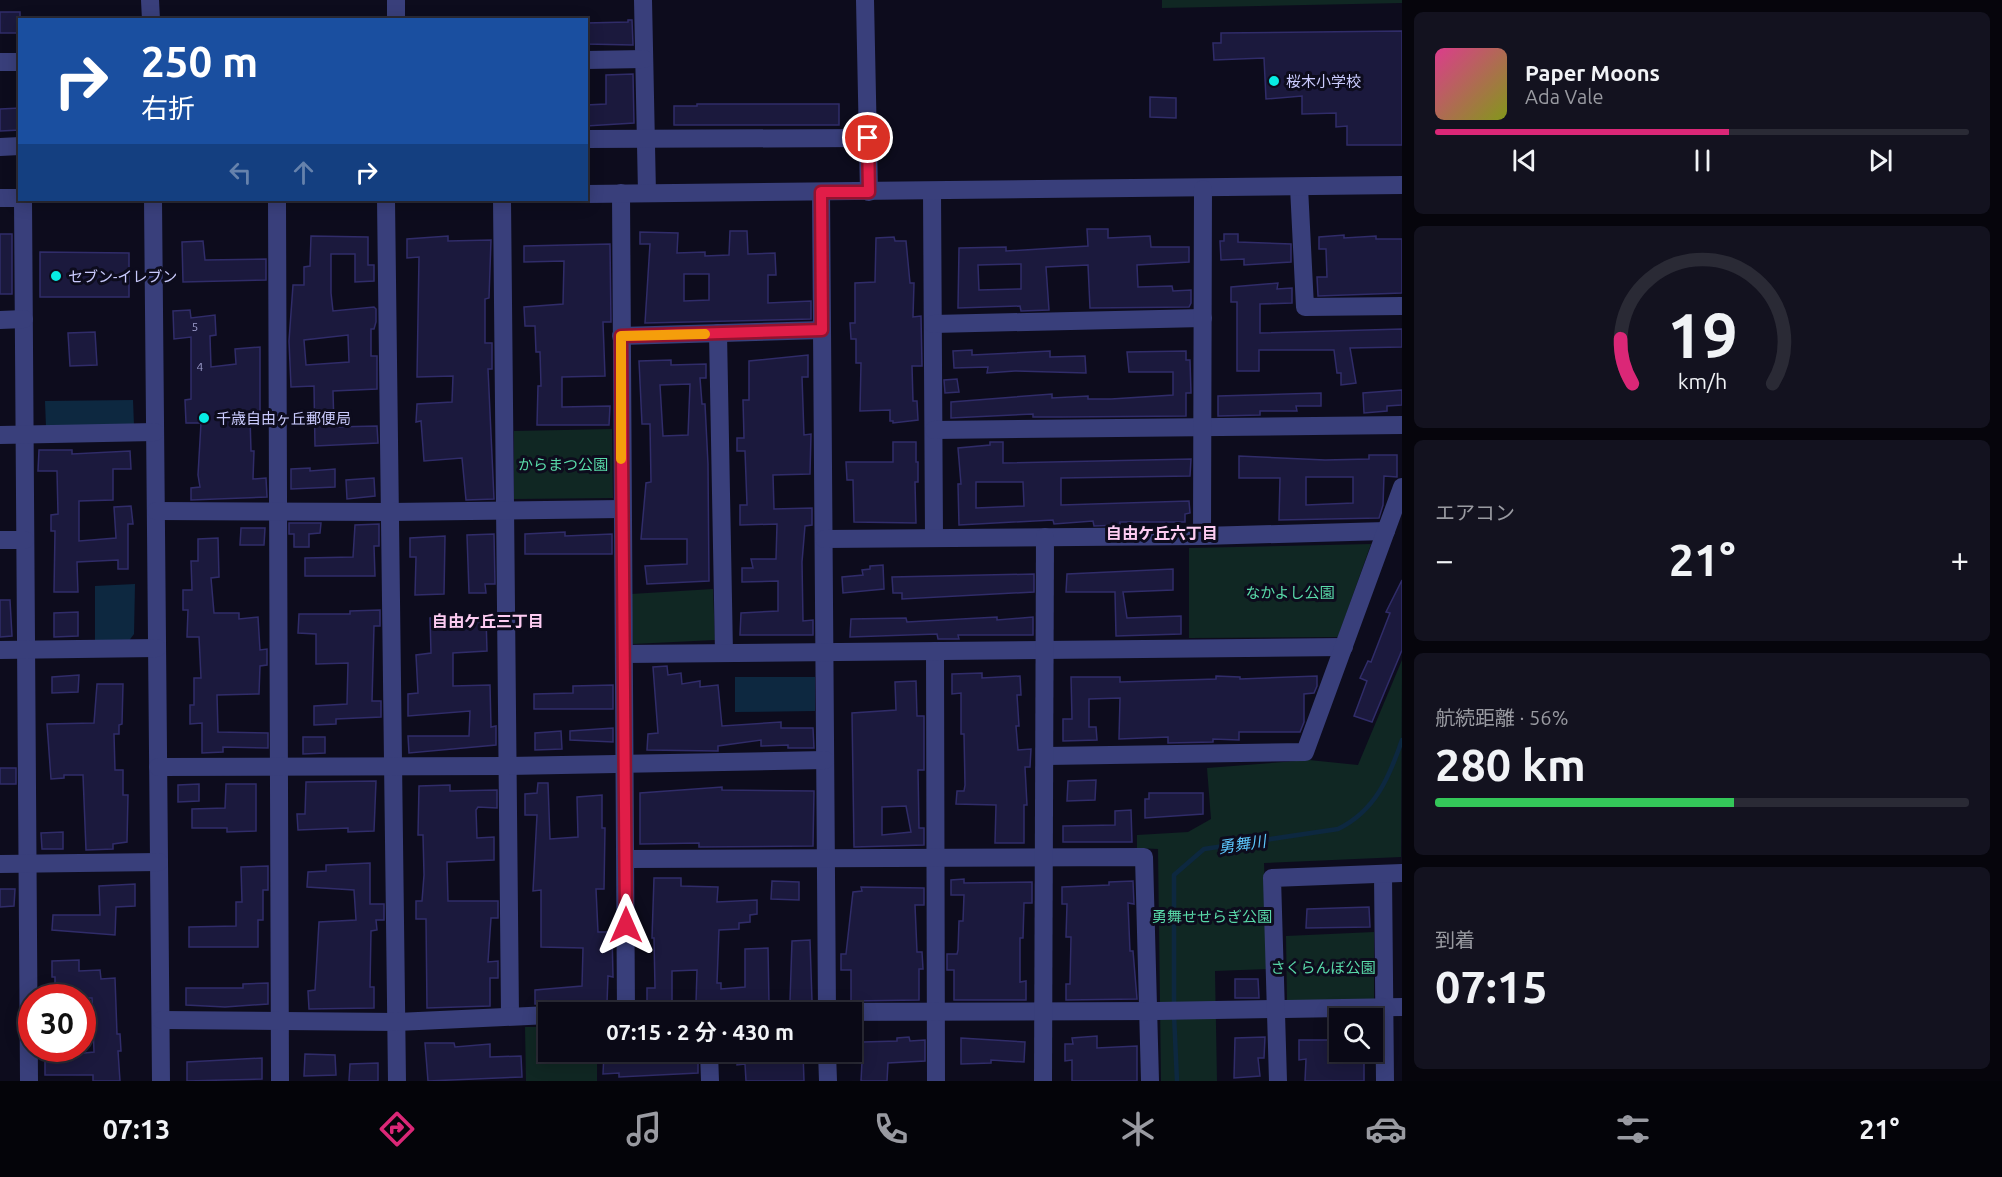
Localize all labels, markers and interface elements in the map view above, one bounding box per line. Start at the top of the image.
text: 250 m [141,38,258,85]
icon: right [42,42,120,120]
text: Paper Moons [1525,60,1660,85]
place label: 桜木小学校 [1286,73,1361,90]
marker: 桜木小学校 [1267,74,1281,88]
text: Ada Vale [1525,85,1603,108]
text: 右折 [141,93,195,123]
pin [842,112,893,163]
icon: arrive [851,121,884,154]
icon: previous [1508,144,1541,177]
icon: pause [1686,144,1719,177]
icon: next [1864,144,1897,177]
icon: left [224,156,257,189]
icon: ahead [287,156,320,189]
icon: right [350,156,383,189]
place label: セブン-イレブン [68,268,177,285]
marker: セブン-イレブン [49,269,63,283]
text: 19 [1667,300,1737,370]
house number: 5 [192,320,198,333]
house number: 4 [197,360,204,373]
text: km/h [1677,369,1727,393]
place label: 千歳自由ヶ丘郵便局 [216,410,351,427]
marker: 千歳自由ヶ丘郵便局 [197,411,211,425]
park label: からまつ公園 [518,456,608,473]
text: エアコン [1435,501,1515,524]
district label: 自由ケ丘六丁目 [1106,524,1218,542]
text: 21° [1669,534,1735,585]
text: − [1435,541,1454,578]
text: + [1950,541,1969,578]
park label: なかよし公園 [1245,584,1335,601]
district label: 自由ケ丘三丁目 [432,612,544,630]
text: 航続距離 · 56% [1435,706,1568,729]
text: 280 km [1435,739,1586,790]
water label: 勇舞川 [1217,831,1269,856]
position arrow [594,893,658,957]
park label: 勇舞せせらぎ公園 [1152,908,1272,925]
text: 到着 [1435,928,1475,951]
park label: さくらんぼ公園 [1270,959,1376,976]
text: 07:15 [1435,961,1548,1012]
speed limit sign: 30 [18,984,96,1062]
map controls [1329,1008,1383,1062]
button: search [1329,1008,1383,1062]
text: 07:15 · 2 分 · 430 m [606,1019,794,1044]
icon: directions [376,1108,418,1150]
icon: music [623,1108,665,1150]
icon: phone [870,1108,912,1150]
icon: climate [1117,1108,1159,1150]
icon: car [1365,1108,1407,1150]
icon: filters [1612,1108,1654,1150]
text: 07:13 [103,1114,170,1144]
text: 21° [1859,1114,1899,1144]

